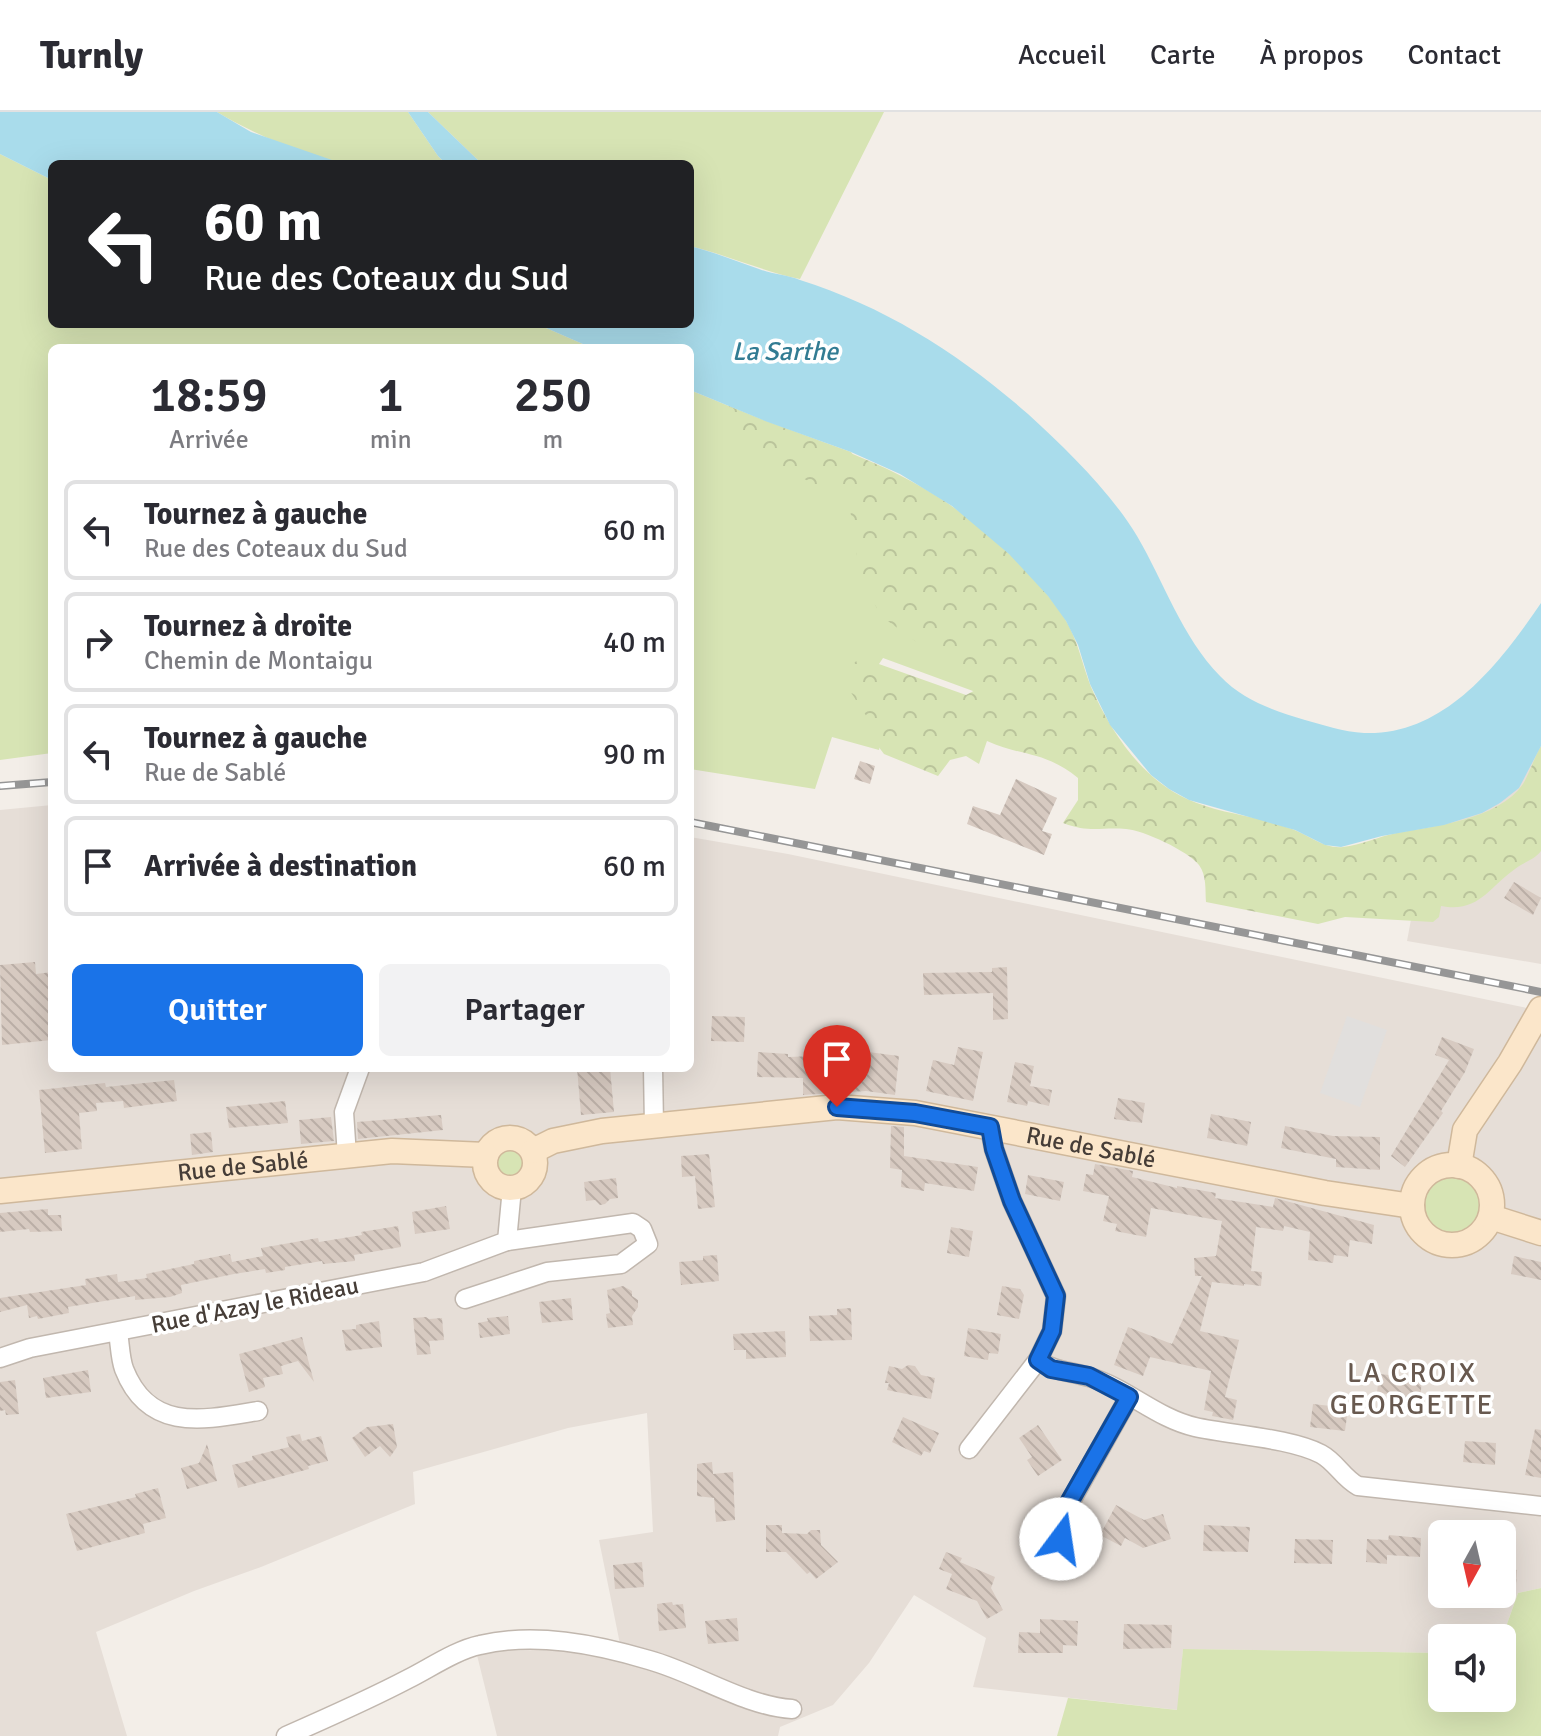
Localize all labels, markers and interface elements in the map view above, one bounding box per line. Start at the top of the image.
text: Turnly [40,32,143,79]
text: Accueil [1018,38,1106,72]
text: Carte [1150,38,1215,72]
text: À propos [1259,38,1364,72]
text: Contact [1408,38,1501,72]
text: 60 m [204,187,322,256]
icon: left [72,192,176,296]
text: Rue des Coteaux du Sud [204,256,569,301]
water label: La Sarthe [732,336,840,368]
text: 18:59 [150,366,267,425]
text: 1 [378,366,404,425]
text: 250 [514,366,592,425]
text: Arrivée [169,424,249,456]
text: min [370,424,412,456]
text: m [542,424,563,456]
text: Tournez à gauche [144,496,367,533]
icon: left [76,508,120,552]
text: 60 m [603,512,666,549]
text: Rue des Coteaux du Sud [144,533,408,565]
text: Tournez à droite [144,608,352,645]
icon: right [76,620,120,664]
text: 40 m [603,624,666,661]
text: Chemin de Montaigu [144,645,373,677]
text: Tournez à gauche [144,720,367,757]
icon: left [76,732,120,776]
text: 90 m [603,736,666,773]
text: Rue de Sablé [144,757,286,789]
icon: arrive [76,844,120,888]
text: Arrivée à destination [144,848,417,885]
text: 60 m [603,848,666,885]
button: Quitter [72,964,363,1056]
button: Partager [379,964,670,1056]
pin [803,1025,871,1107]
icon: arrive [815,1037,859,1081]
street label: Rue de Sablé [1024,1120,1158,1175]
street label: Rue de Sablé [176,1145,310,1188]
street label: Rue d'Azay le Rideau [149,1270,361,1340]
district label: LA CROIX GEORGETTE [1330,1356,1494,1422]
position arrow [1019,1497,1103,1581]
north arrow [1428,1520,1516,1608]
map controls [1428,1520,1516,1712]
button: sound [1428,1624,1516,1712]

